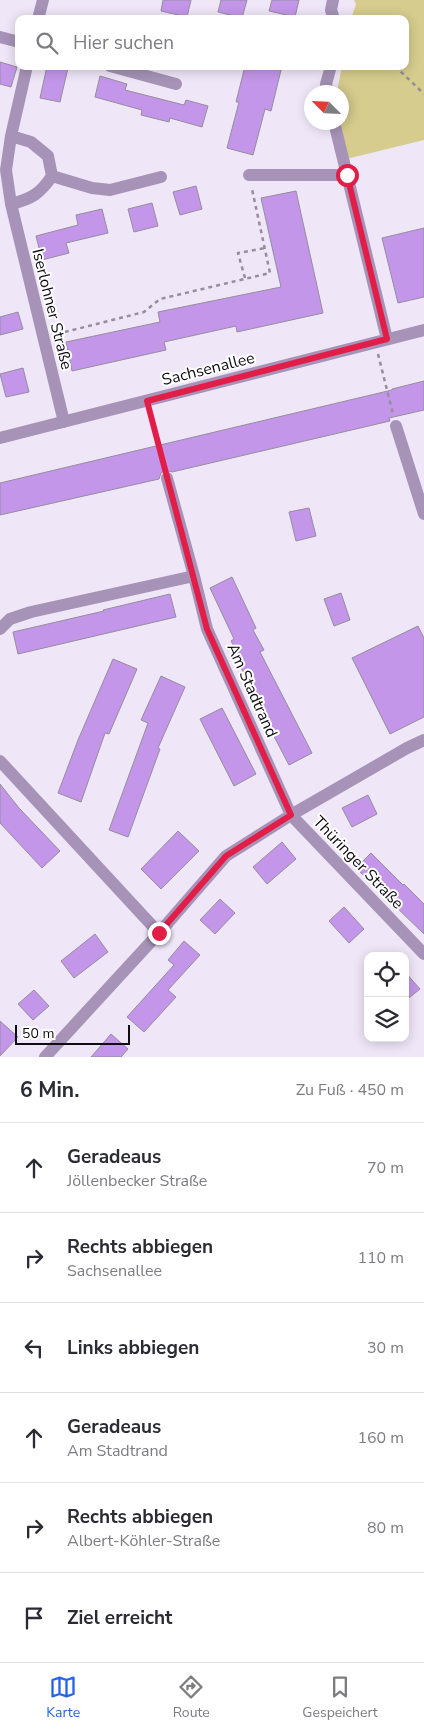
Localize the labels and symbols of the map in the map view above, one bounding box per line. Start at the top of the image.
north arrow [304,85,349,130]
route start [336,164,359,187]
street label: Iserlohner Straße [26,246,78,372]
street label: Sachsenallee [159,347,257,391]
street label: Am Stadtrand [222,640,283,741]
street label: Thüringer Straße [308,811,409,914]
route end [148,922,171,945]
scale bar [15,1022,130,1045]

